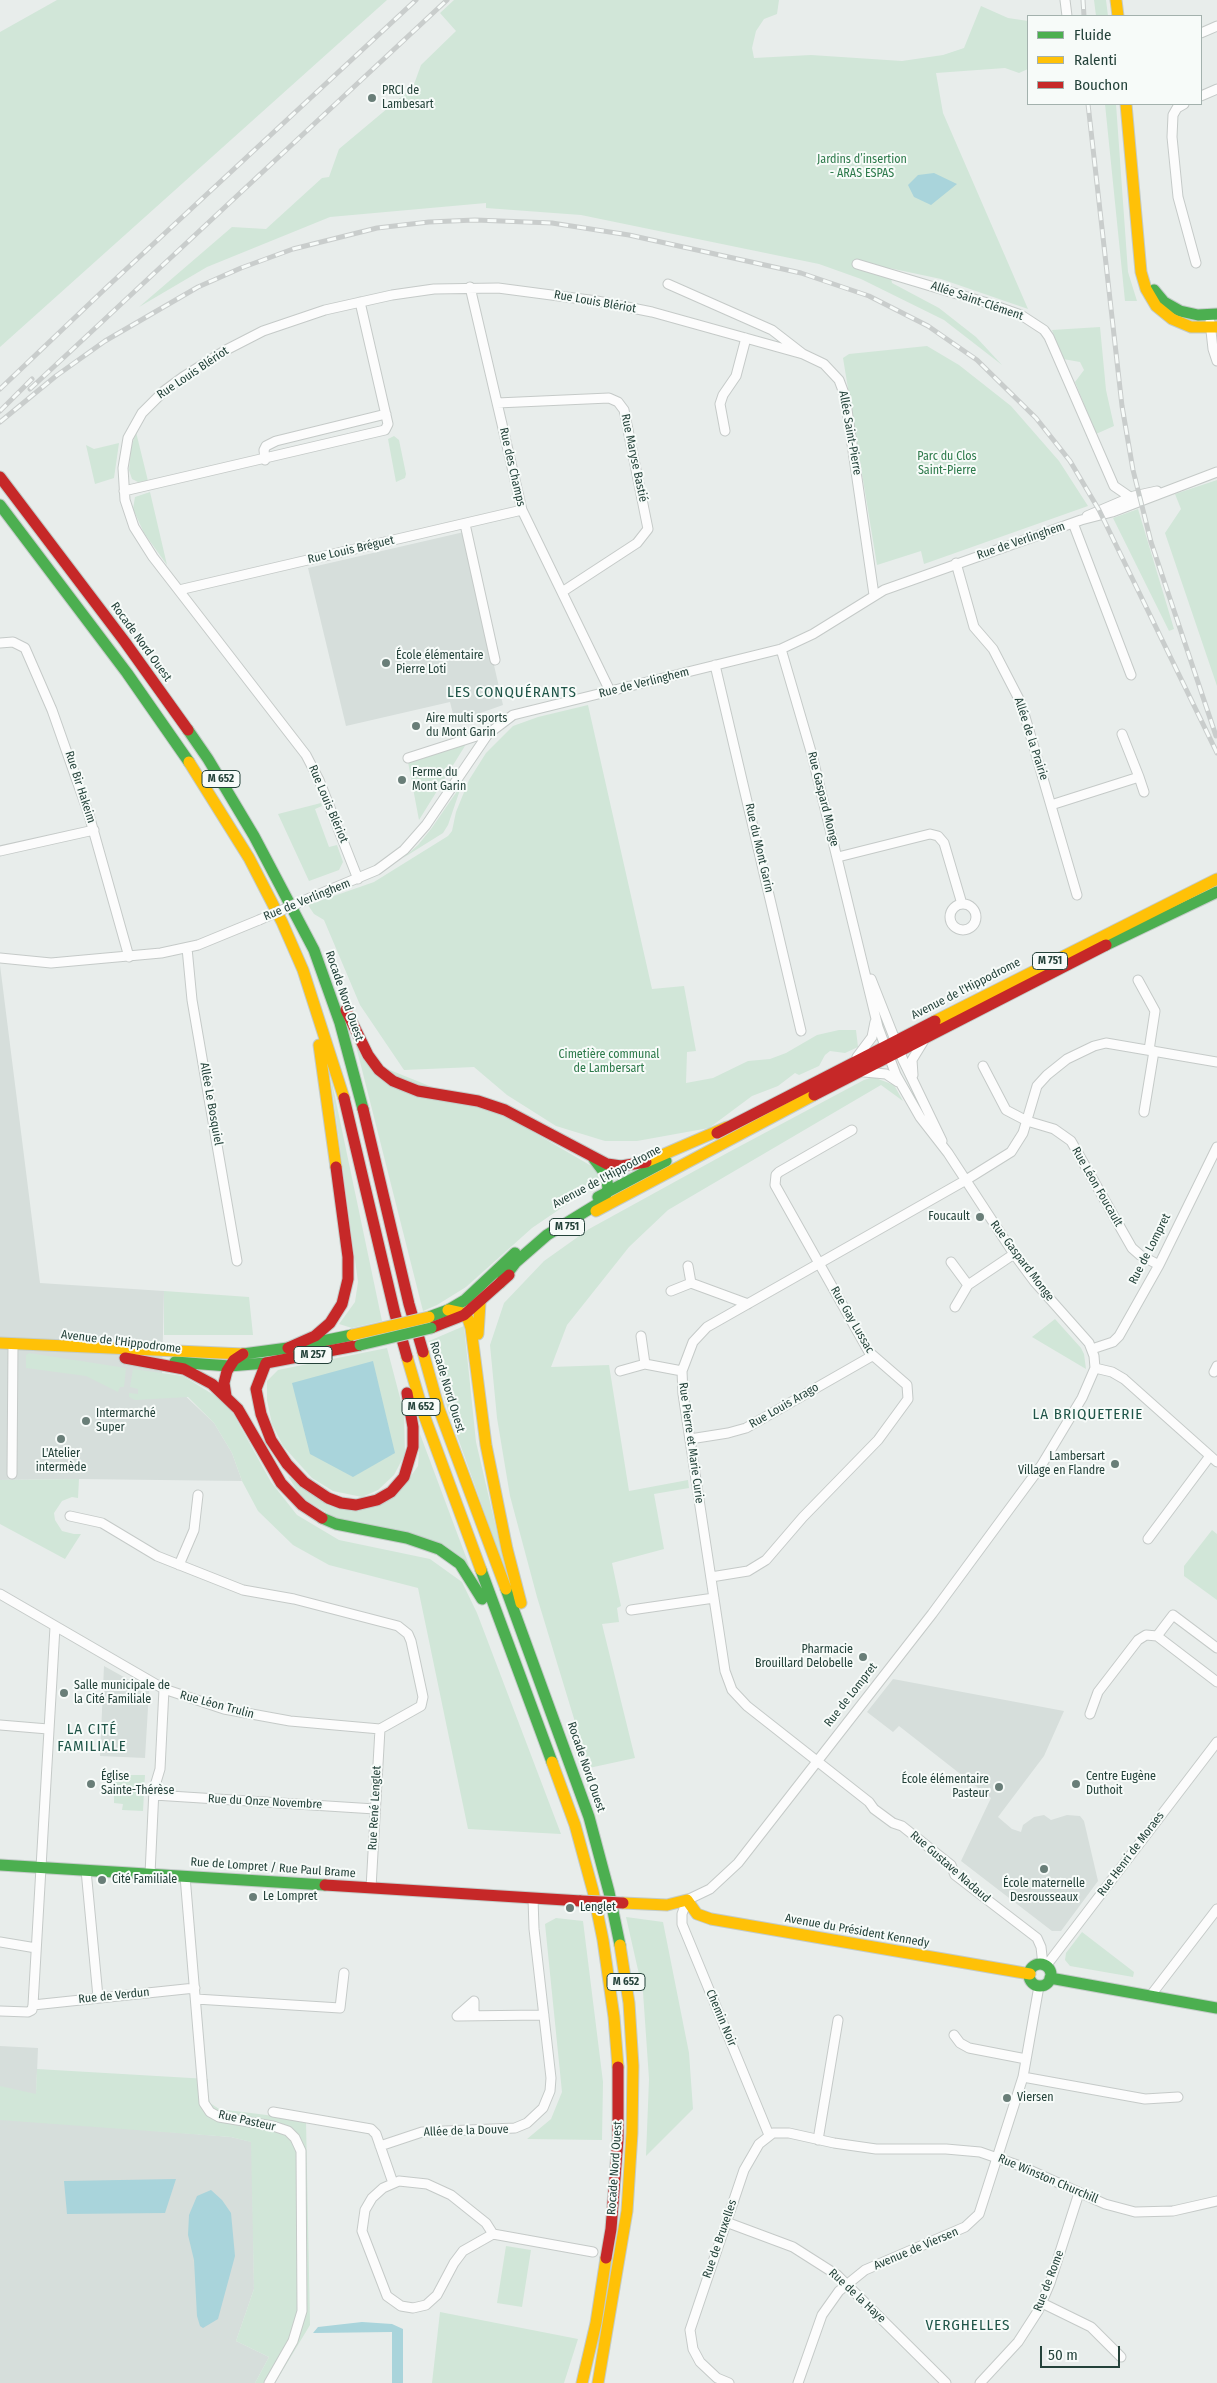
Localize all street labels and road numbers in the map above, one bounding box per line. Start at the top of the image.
street label: Allée Saint-Clément [929,278,1025,324]
street label: Rue Louis Blériot [553,288,637,316]
street label: Rue Louis Blériot [154,344,232,402]
street label: Allée Saint-Pierre [835,390,865,476]
street label: Rue Maryse Bastié [618,413,650,503]
street label: Rue des Champs [496,426,528,508]
street label: Rue de Verlinghem [975,519,1067,563]
street label: Rue Louis Bréguet [306,533,396,567]
street label: Rocade Nord Ouest [107,600,175,684]
street label: Rue de Verlinghem [597,665,691,701]
street label: Allée de la Prairie [1011,696,1051,782]
street label: Rue Bir Hakeim [62,749,98,825]
street label: Rue Gaspard Monge [804,750,842,848]
street label: Rue Louis Blériot [305,763,351,845]
road number: M 652 [202,771,240,788]
street label: Rue du Mont Garin [742,802,776,894]
street label: Rue de Verlinghem [262,876,352,924]
street label: Rocade Nord Ouest [322,949,366,1043]
road number: M 751 [1032,952,1068,969]
street label: Avenue de l'Hippodrome [909,955,1023,1023]
street label: Allée Le Bosquiel [197,1061,225,1147]
street label: Avenue de l'Hippodrome [550,1142,664,1212]
street label: Rue Léon Foucault [1068,1145,1126,1229]
street label: Rue de Lompret [1126,1211,1174,1287]
road number: M 751 [550,1218,584,1236]
street label: Rue Gaspard Monge [987,1218,1057,1304]
street label: Rue Gay Lussac [827,1284,877,1356]
street label: Avenue de l'Hippodrome [60,1328,182,1356]
street label: Rocade Nord Ouest [426,1340,468,1434]
road number: M 257 [294,1346,332,1364]
street label: Rue Louis Arago [747,1380,821,1432]
street label: Rue Pierre et Marie Curie [675,1382,707,1504]
road number: M 652 [402,1398,440,1415]
street label: Rue de Lompret [821,1660,881,1730]
street label: Rue Léon Trulin [178,1688,256,1722]
street label: Rocade Nord Ouest [564,1720,608,1814]
street label: Rue René Lenglet [366,1765,384,1851]
street label: Rue du Onze Novembre [207,1792,323,1812]
street label: Rue Henri de Moraes [1095,1809,1167,1899]
street label: Rue Gustave Nadaud [907,1828,993,1906]
street label: Rue de Lompret / Rue Paul Brame [190,1855,356,1881]
street label: Avenue du Président Kennedy [784,1911,930,1951]
road number: M 652 [607,1974,645,1990]
street label: Rue de Verdun [78,1985,150,2007]
street label: Chemin Noir [703,1987,739,2049]
street label: Rue Pasteur [217,2107,277,2135]
street label: Rocade Nord Ouest [605,2120,625,2216]
street label: Allée de la Douve [423,2122,509,2140]
street label: Rue Winston Churchill [996,2151,1100,2207]
street label: Rue de Bruxelles [700,2198,740,2280]
street label: Avenue de Viersen [872,2225,960,2273]
street label: Rue de Rome [1031,2248,1067,2314]
street label: Rue de la Haye [825,2266,889,2326]

